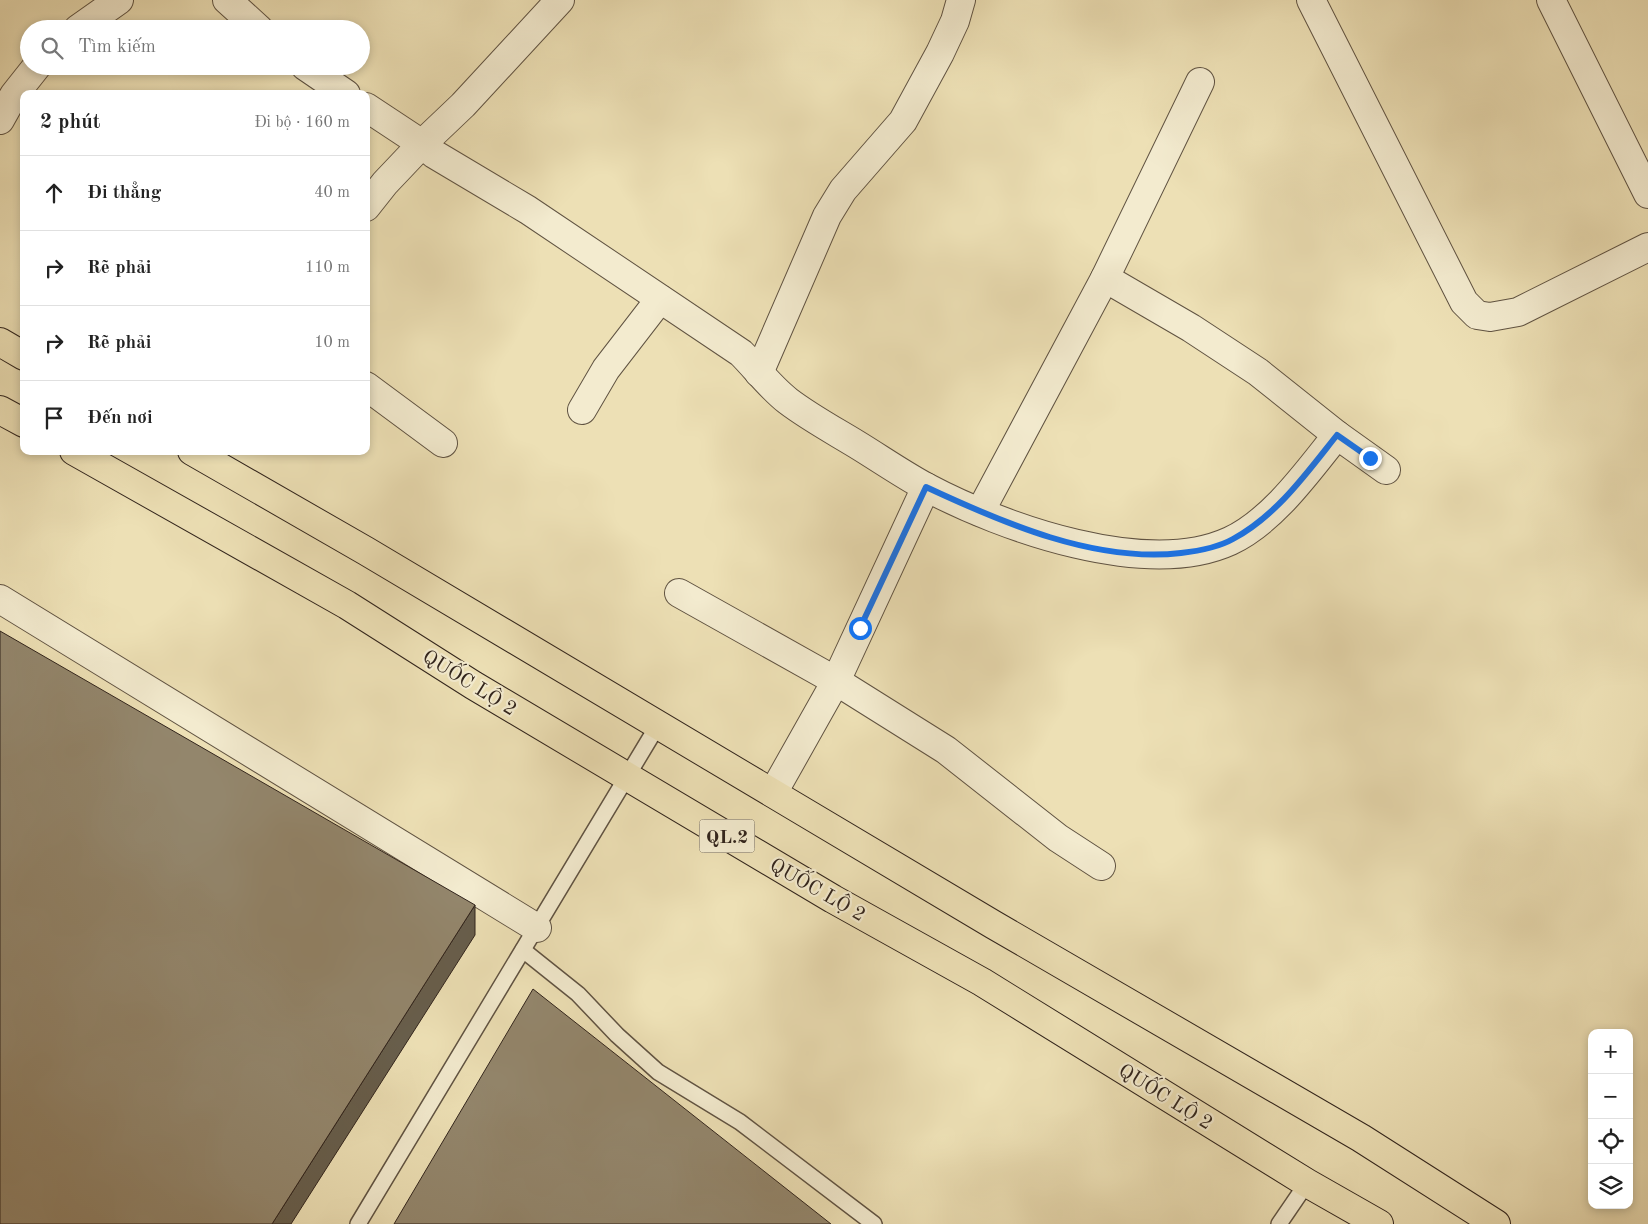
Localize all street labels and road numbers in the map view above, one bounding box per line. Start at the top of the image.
street label: QUỐC LỘ 2 [418,643,522,720]
road number: QL.2 [700,819,754,852]
street label: QUỐC LỘ 2 [766,851,871,926]
street label: QUỐC LỘ 2 [1114,1057,1218,1134]

